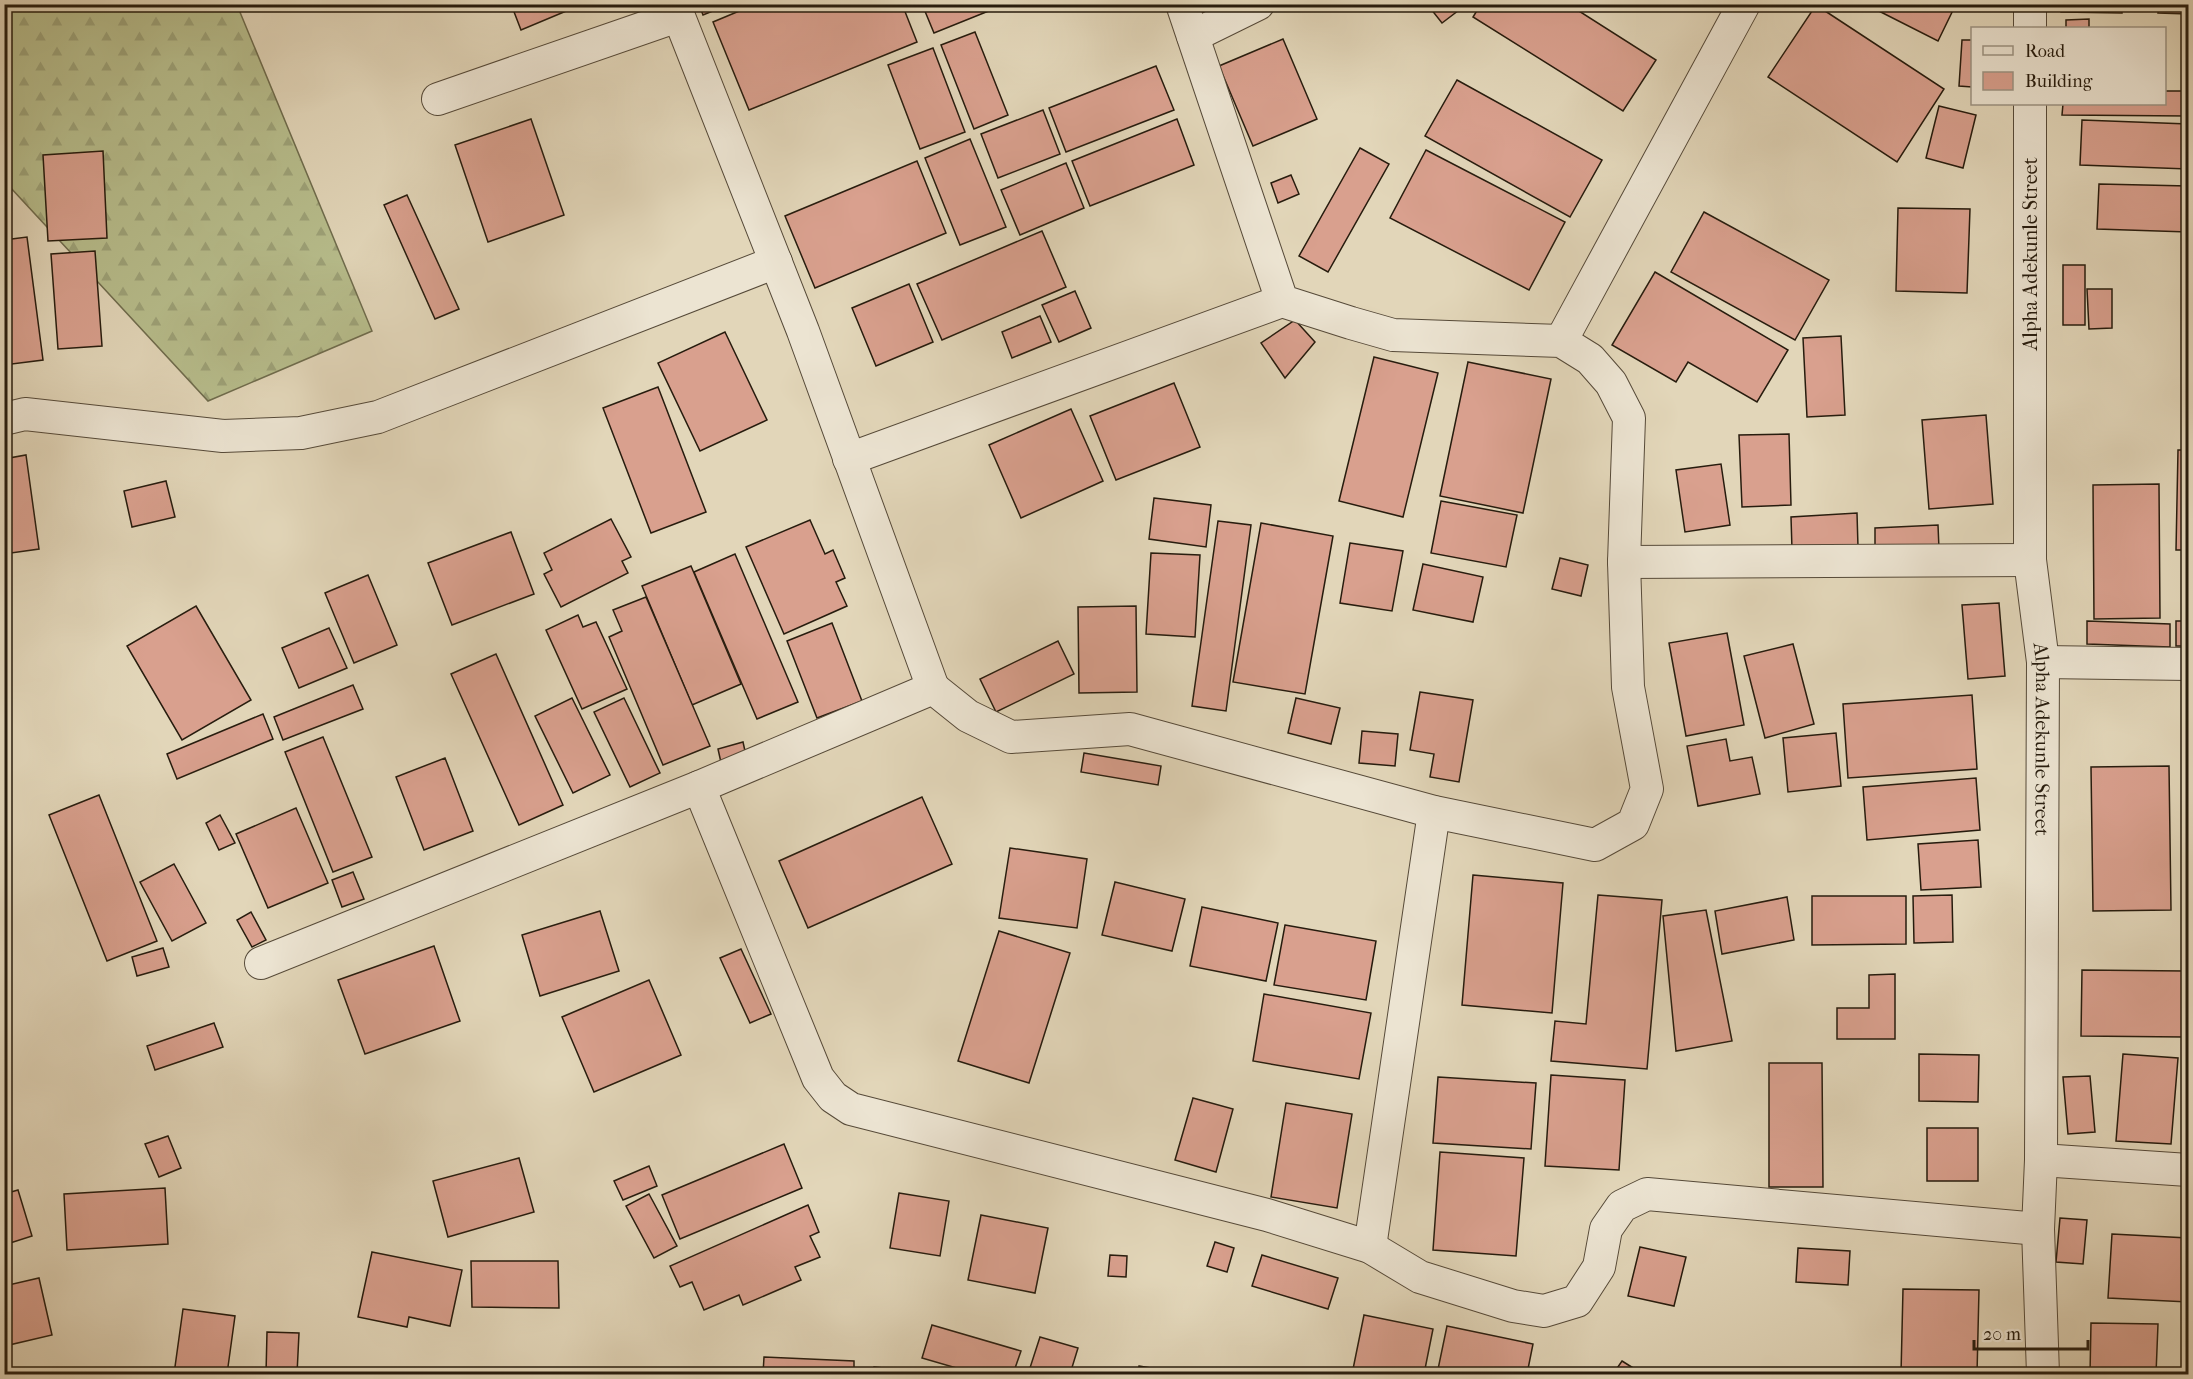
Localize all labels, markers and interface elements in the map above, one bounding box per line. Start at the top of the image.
legend [1971,27,2166,105]
text: Road [2025,41,2065,62]
text: Building [2025,71,2093,92]
street label: Alpha Adekunle Street [2019,157,2042,352]
street label: Alpha Adekunle Street [2029,640,2054,836]
scale bar [1974,1313,2088,1351]
text: 20 m [1983,1324,2021,1345]

